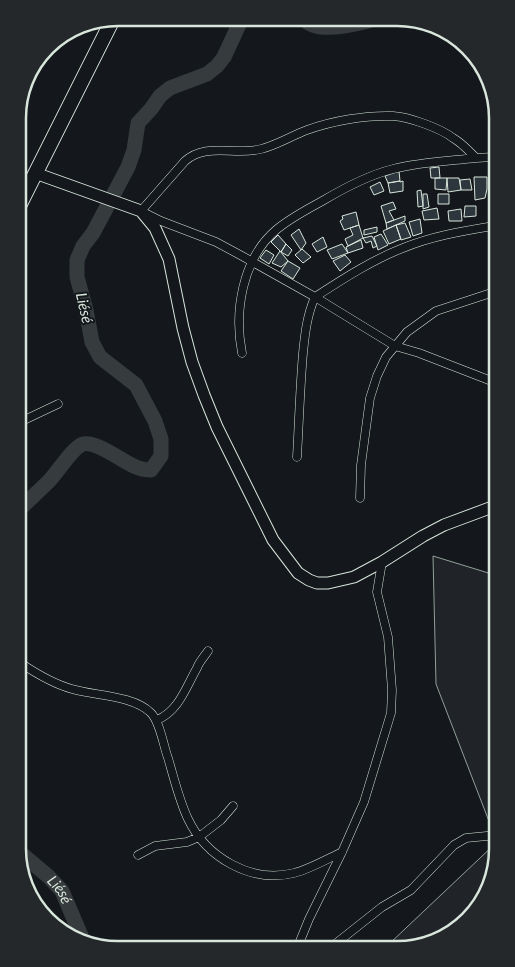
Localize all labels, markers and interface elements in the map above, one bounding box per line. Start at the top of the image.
water label: Liésé [73,291,97,325]
water label: Liésé [44,871,76,906]

